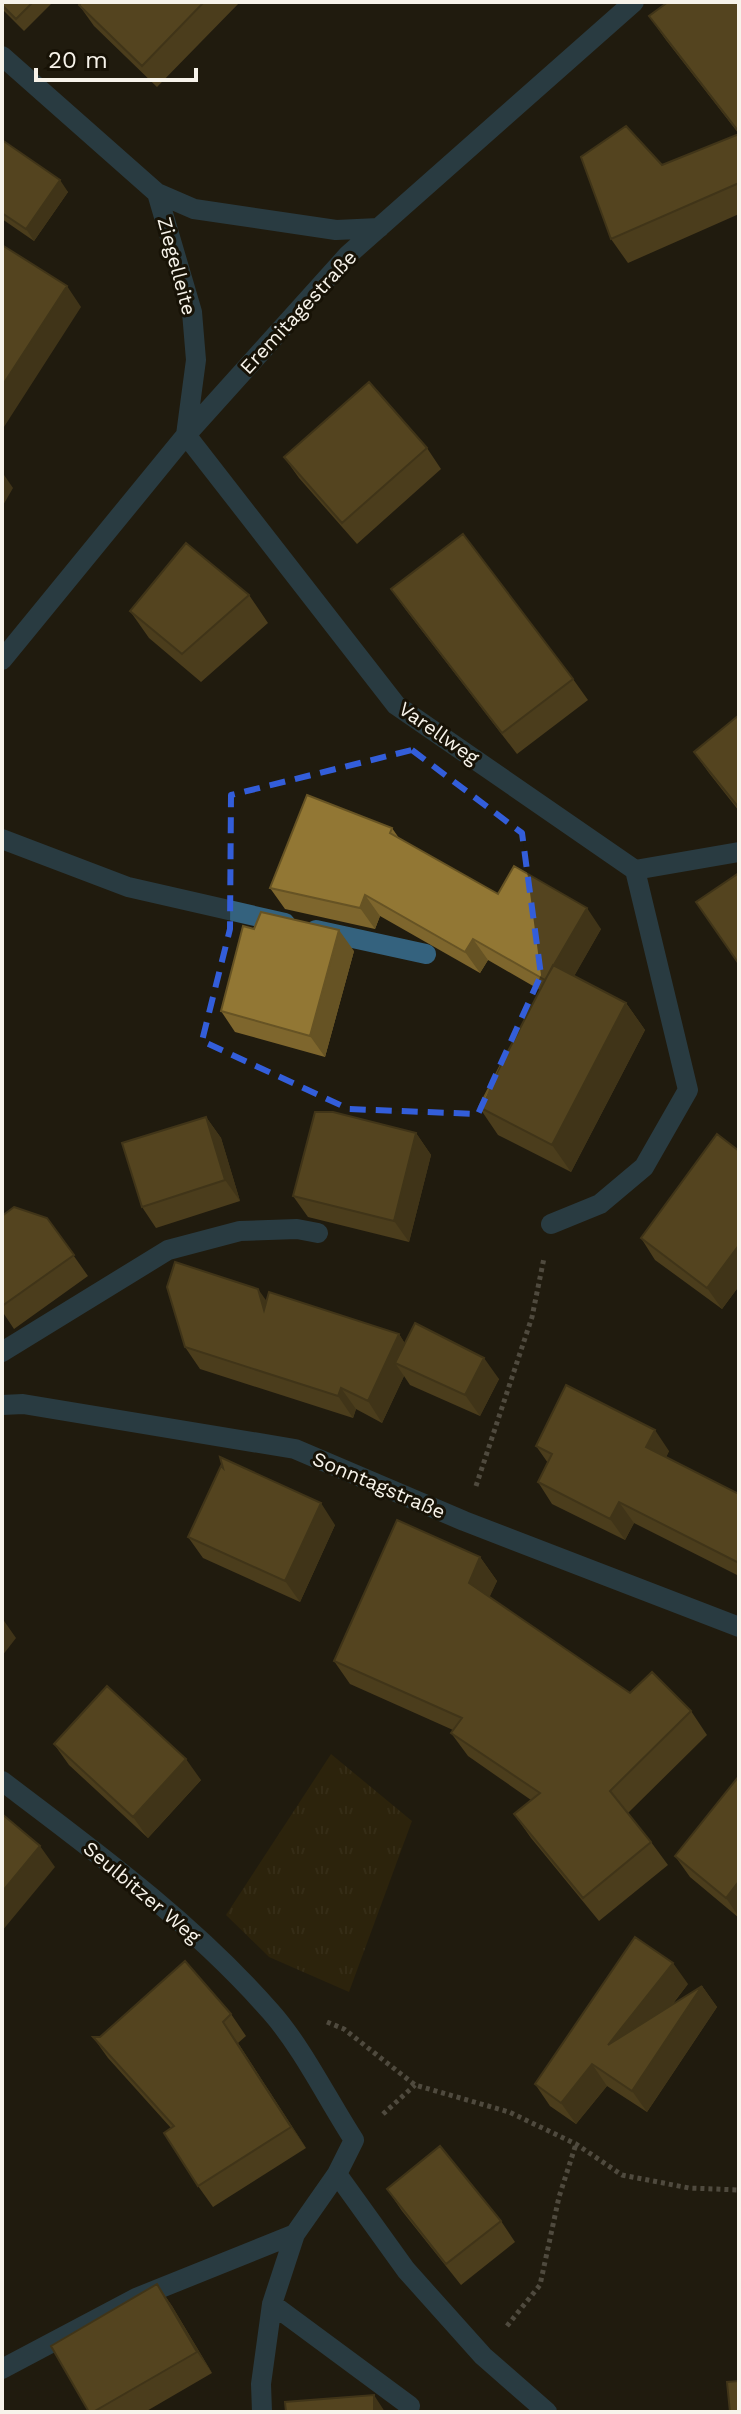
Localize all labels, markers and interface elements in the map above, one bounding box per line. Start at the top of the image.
scale bar [36,32,196,82]
text: 20 m [48,46,108,74]
street label: Ziegelleite [152,214,202,318]
street label: Eremitagestraße [235,245,361,379]
street label: Varellweg [394,697,484,770]
street label: Sonntagstraße [309,1446,449,1524]
street label: Seulbitzer Weg [78,1836,206,1948]

